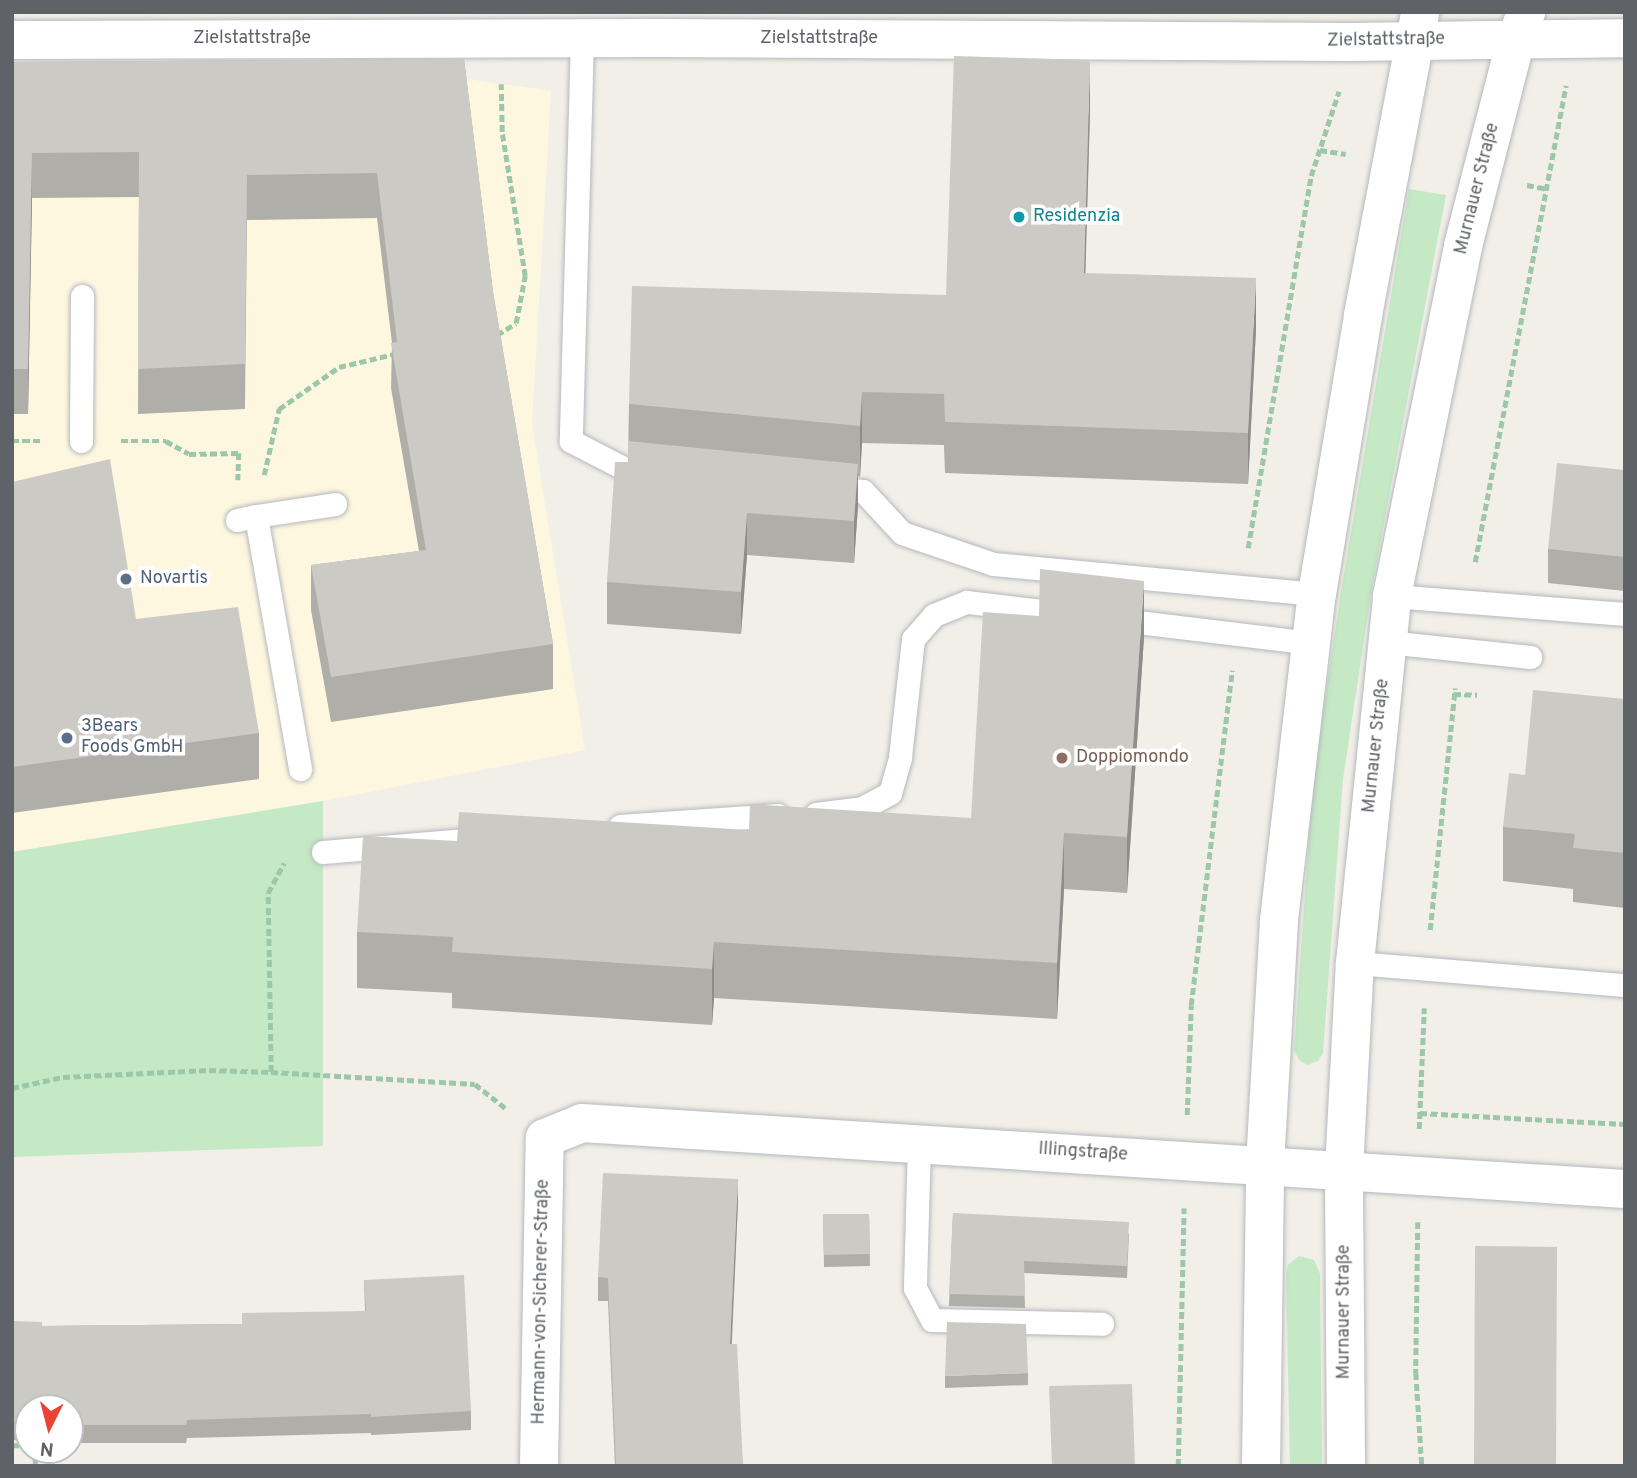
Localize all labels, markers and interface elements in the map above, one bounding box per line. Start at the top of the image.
street label: Zielstattstraße [193,28,311,50]
street label: Zielstattstraße [760,28,878,50]
street label: Zielstattstraße [1327,29,1445,53]
street label: Murnauer Straße [1451,121,1505,257]
place label: Residenzia [1033,206,1120,228]
marker: Residenzia [1011,209,1027,225]
place label: Novartis [140,568,208,590]
marker: Novartis [118,571,134,587]
street label: Murnauer Straße [1359,678,1395,814]
place label: 3Bears Foods GmbH [81,717,183,760]
marker: 3Bears Foods GmbH [59,730,75,746]
place label: Doppiomondo [1076,747,1189,769]
marker: Doppiomondo [1054,750,1070,766]
street label: Illingstraße [1037,1139,1129,1167]
street label: Hermann-von-Sicherer-Straße [529,1179,555,1425]
street label: Murnauer Straße [1334,1245,1356,1379]
north arrow [14,1394,84,1464]
text: N [39,1435,55,1461]

